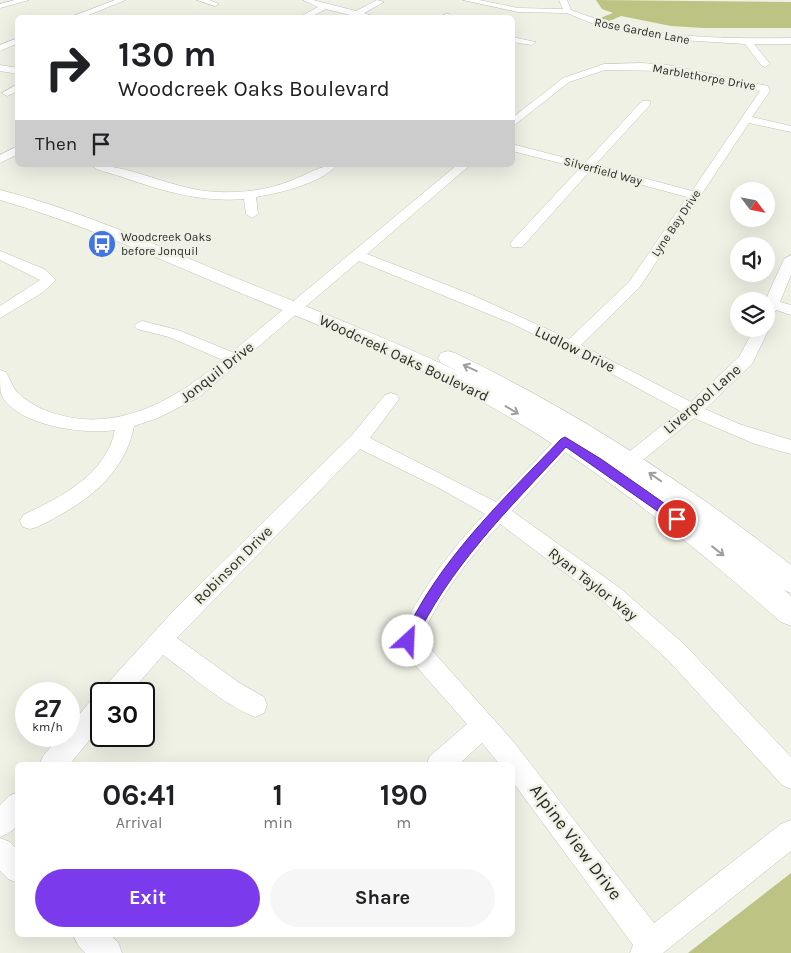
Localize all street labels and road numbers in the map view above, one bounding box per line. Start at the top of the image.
street label: Rose Garden Lane [593,15,691,47]
street label: Marblethorpe Drive [651,61,757,93]
street label: Silverfield Way [562,154,644,188]
street label: Lyne Bay Drive [648,187,704,259]
street label: Woodcreek Oaks Boulevard [316,311,492,405]
street label: Ludlow Drive [532,322,618,376]
street label: Jonquil Drive [177,338,257,406]
street label: Liverpool Lane [659,360,745,438]
street label: Robinson Drive [190,522,276,608]
street label: Ryan Taylor Way [545,544,641,624]
street label: Alpine View Drive [525,780,627,904]

